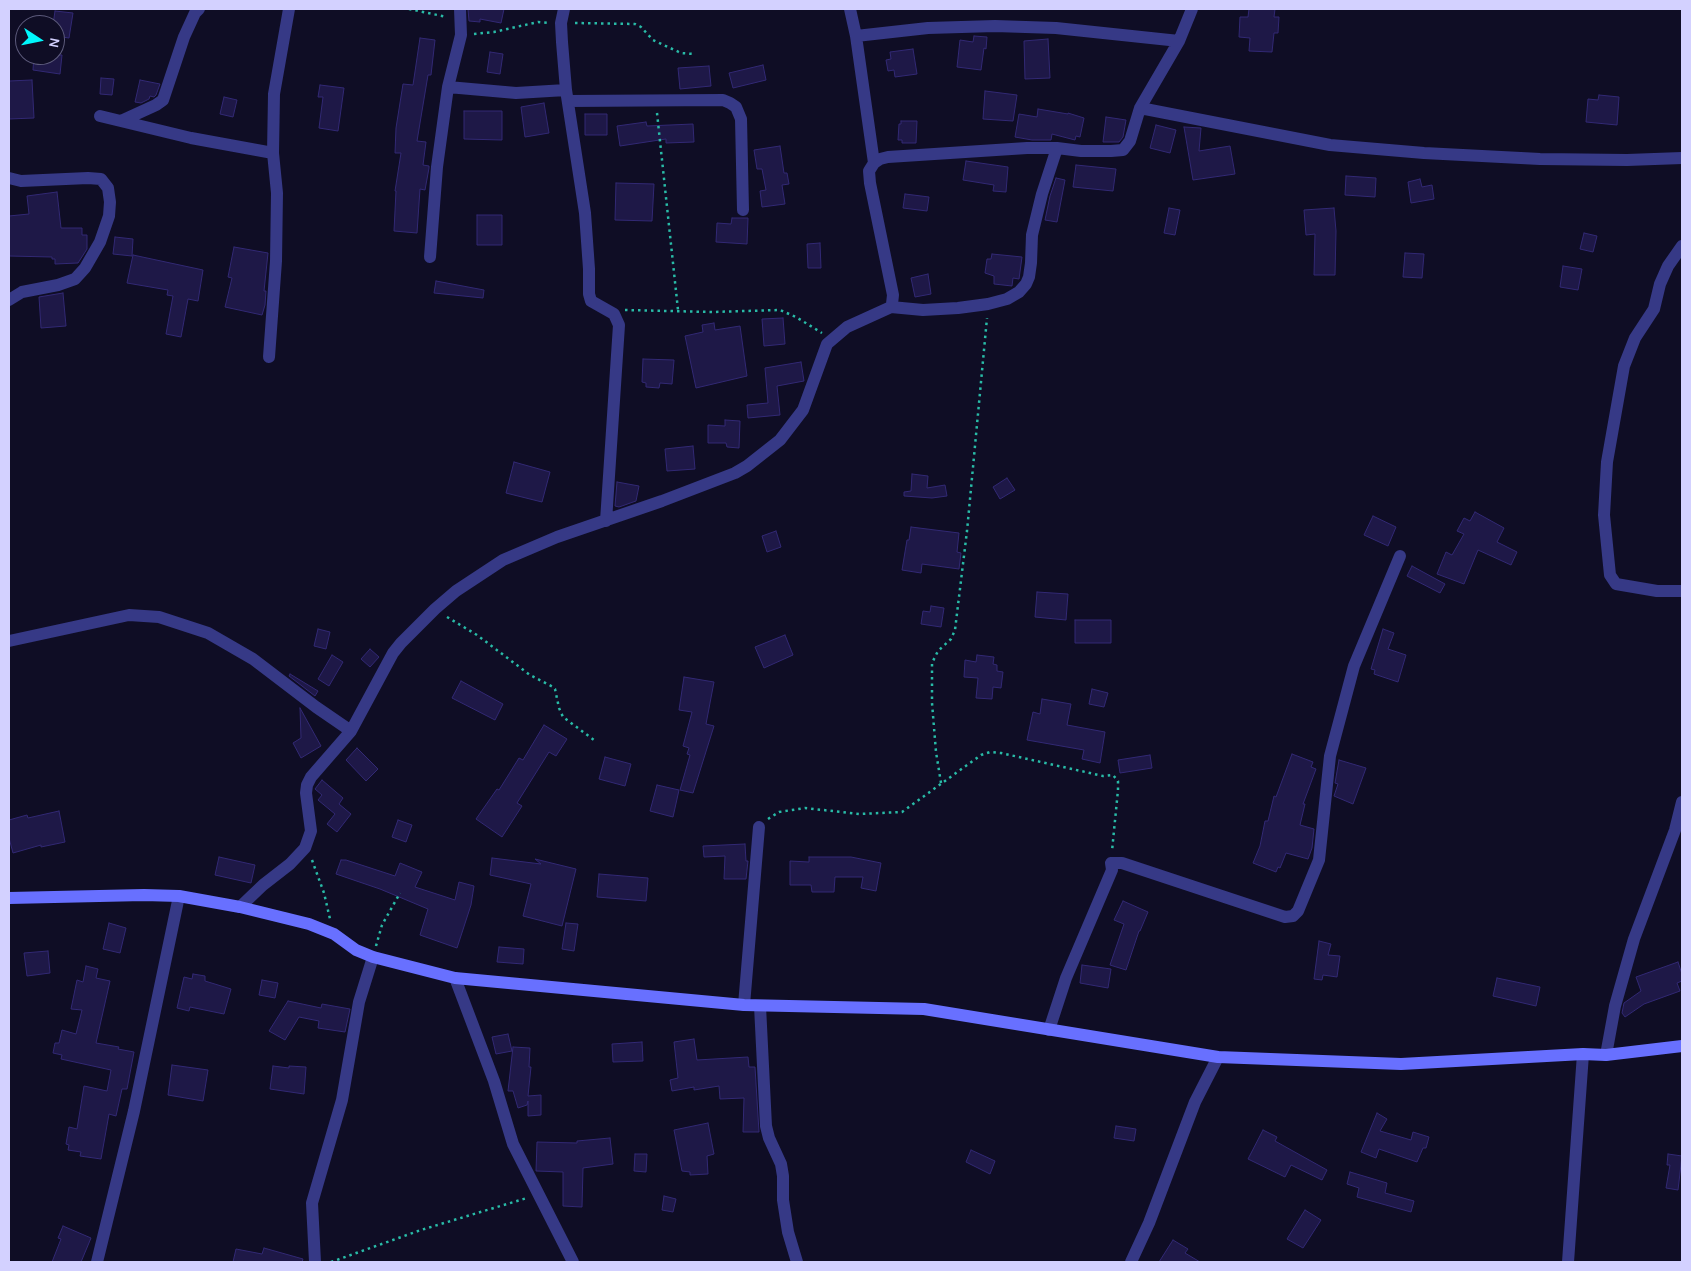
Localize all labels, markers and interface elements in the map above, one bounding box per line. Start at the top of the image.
north arrow [15,15,65,65]
text: N [45,36,64,49]

